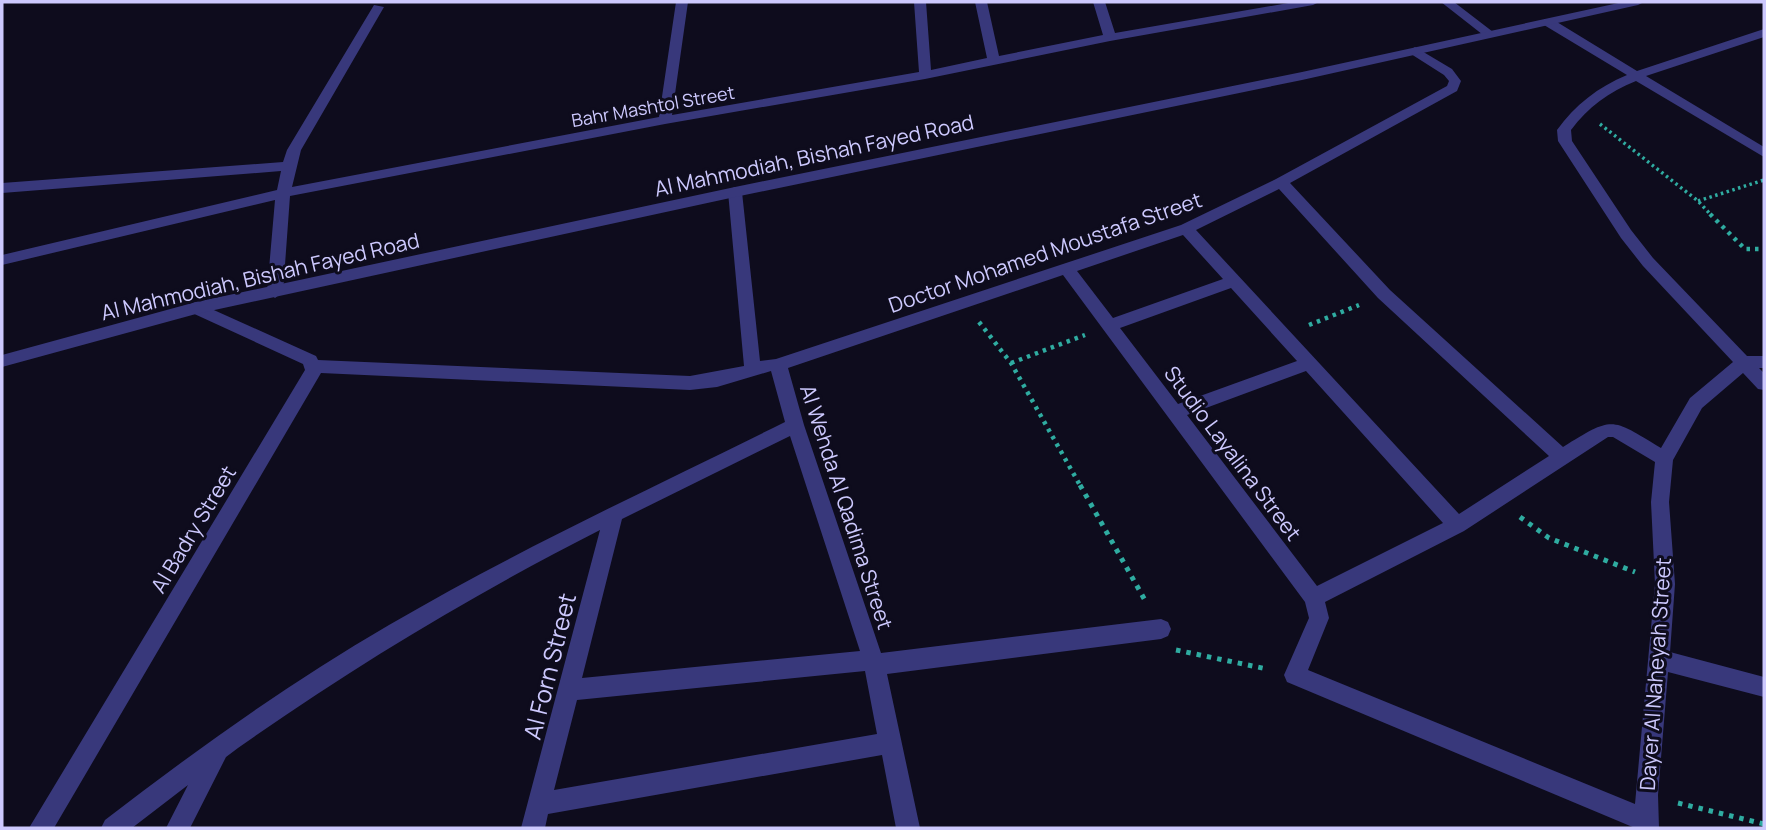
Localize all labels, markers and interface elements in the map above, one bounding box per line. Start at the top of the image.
street label: Bahr Mashtol Street [570,80,736,132]
street label: Al Mahmodiah, Bishah Fayed Road [652,107,976,203]
street label: Doctor Mohamed Moustafa Street [885,185,1205,319]
street label: Al Mahmodiah, Bishah Fayed Road [98,226,422,326]
street label: Studio Layalina Street [1158,360,1308,546]
street label: Al Wehda Al Qadima Street [794,381,900,633]
street label: Al Badry Street [144,460,242,598]
street label: Dayer Al Naheyah Street [1633,557,1677,791]
street label: Al Forn Street [515,589,583,743]

